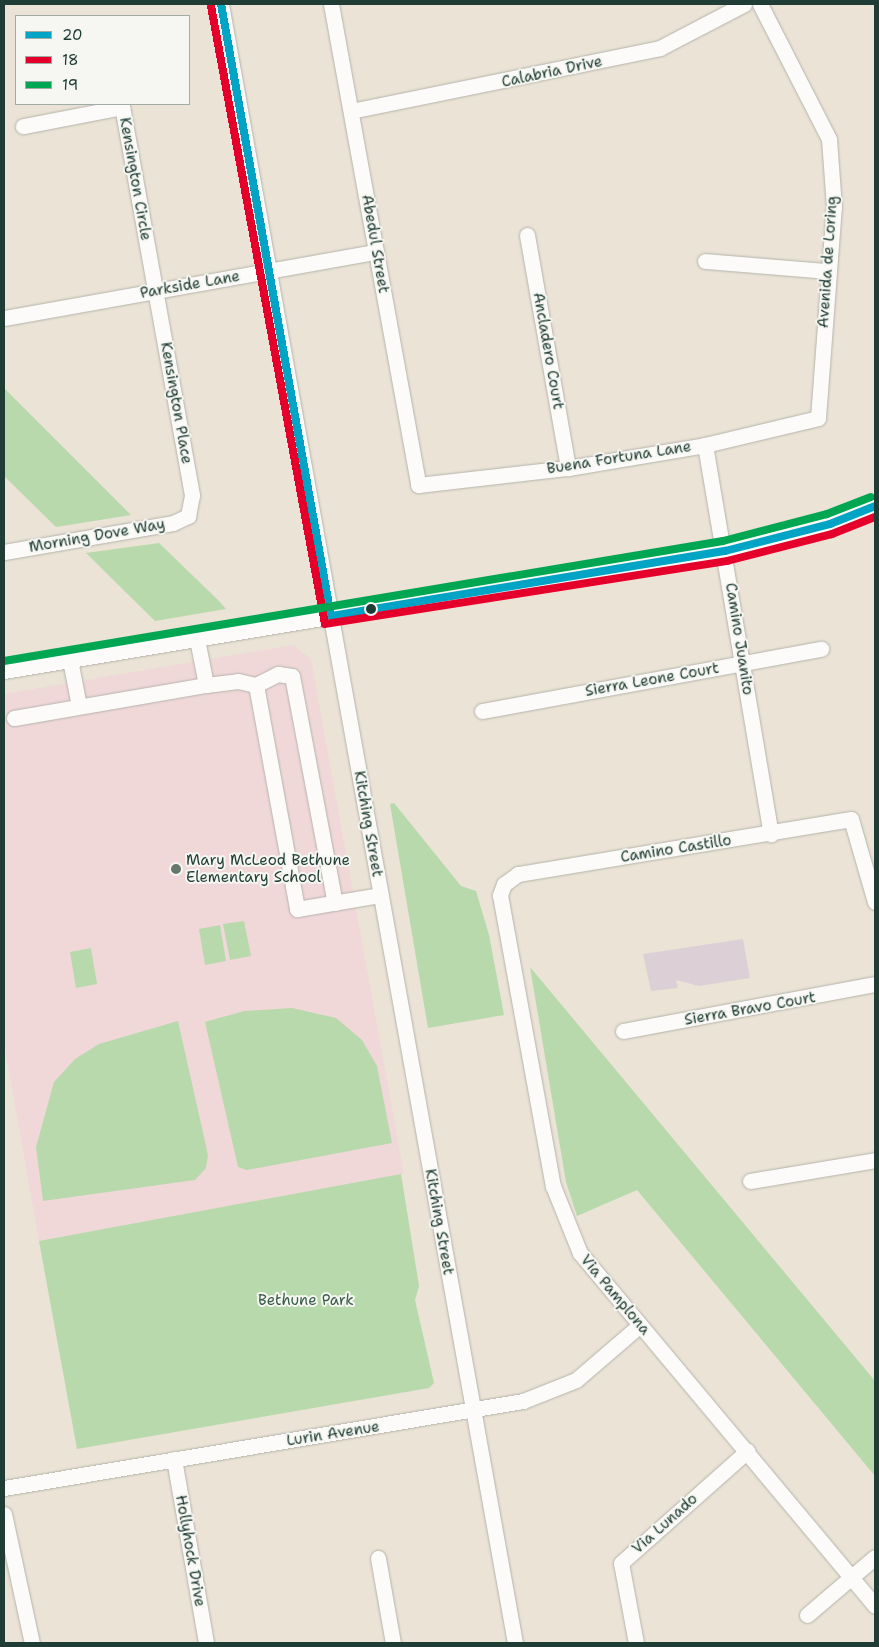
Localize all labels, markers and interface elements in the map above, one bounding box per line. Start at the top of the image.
legend [15,15,190,105]
text: 20 [62,25,83,45]
text: 18 [62,50,79,70]
street label: Calabria Drive [500,53,604,91]
text: 19 [62,75,78,95]
street label: Kensington Circle [115,116,155,242]
street label: Abedul Street [357,193,393,295]
street label: Avenida de Loring [814,195,842,329]
street label: Parkside Lane [139,267,241,303]
street label: Ancladero Court [529,291,567,411]
street label: Kensington Place [156,341,196,465]
street label: Buena Fortuna Lane [546,438,692,478]
street label: Morning Dove Way [28,515,166,557]
street label: Camino Juanito [721,582,757,696]
unlabelled marker [366,604,376,614]
street label: Sierra Leone Court [584,659,720,701]
street label: Kitching Street [350,769,386,879]
street label: Camino Castillo [619,831,733,867]
place label: Mary McLeod Bethune Elementary School [186,851,350,886]
marker: Mary McLeod Bethune Elementary School [170,863,182,875]
street label: Sierra Bravo Court [683,989,817,1029]
street label: Kitching Street [421,1167,457,1277]
street label: Via Pamplona [576,1251,654,1339]
park label: Bethune Park [258,1292,354,1310]
street label: Lurin Avenue [285,1418,381,1450]
street label: Via Lunado [629,1490,701,1558]
street label: Hollyhock Drive [171,1494,209,1608]

